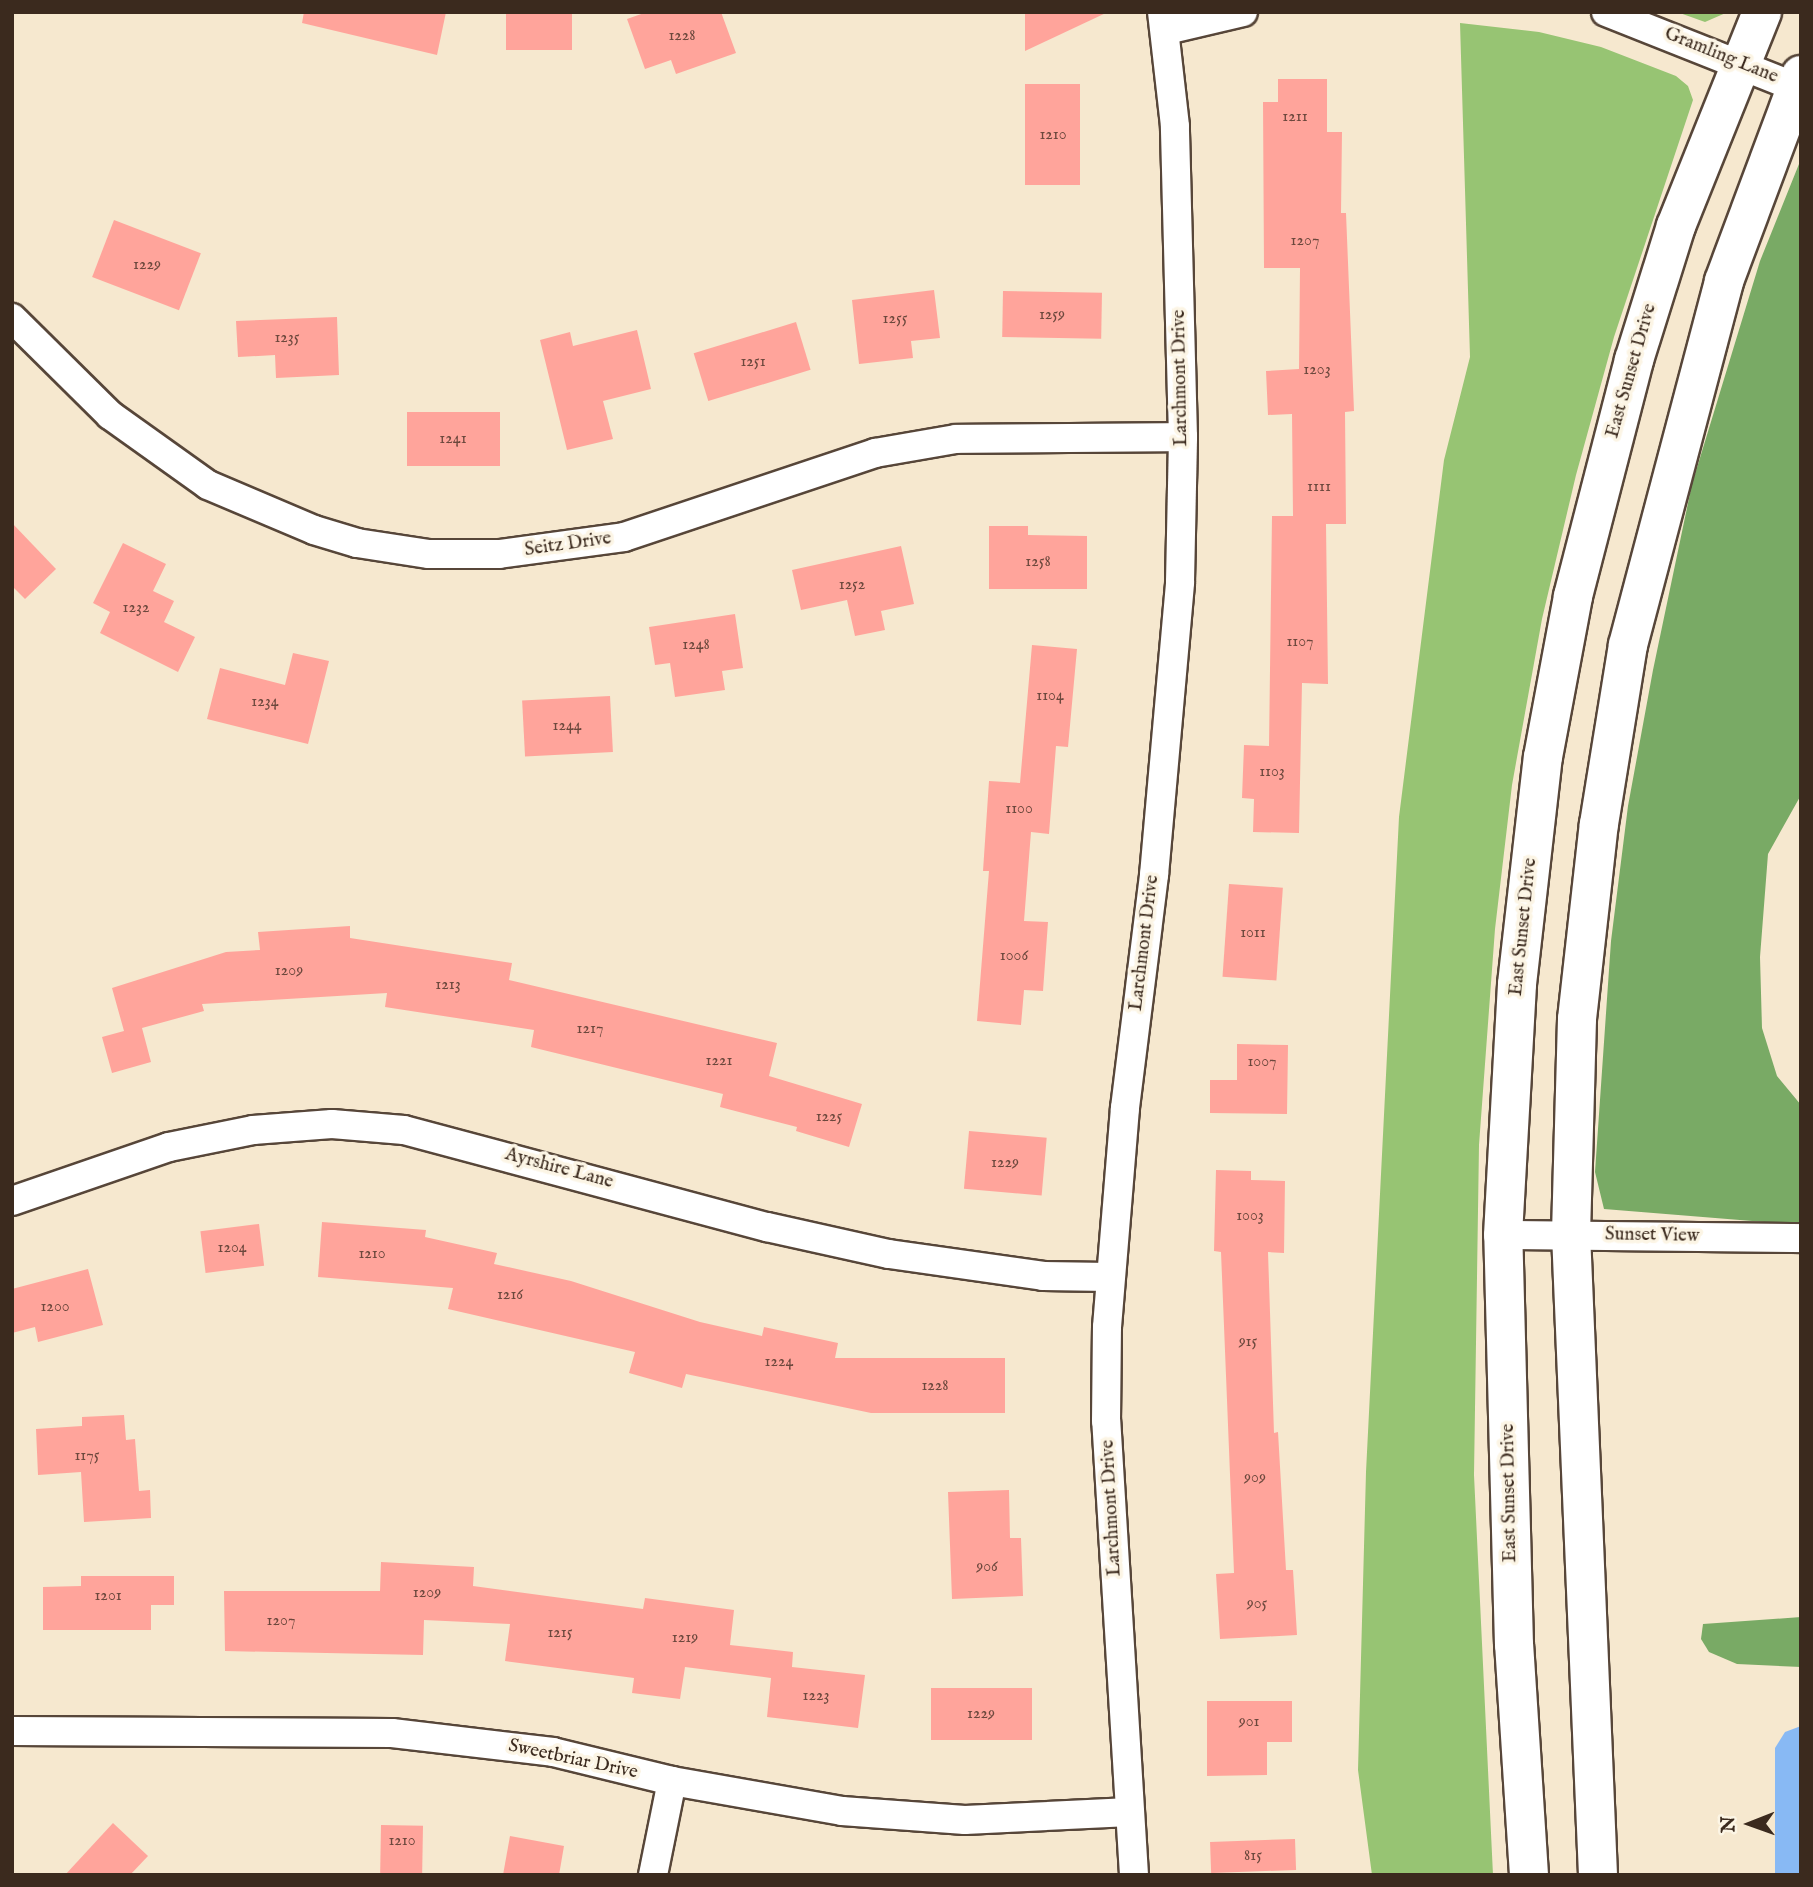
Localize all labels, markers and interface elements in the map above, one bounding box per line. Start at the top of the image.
street label: Gramling Lane [1661,23,1781,89]
house number: 1228 [668,26,696,46]
house number: 1211 [1282,107,1308,127]
house number: 1210 [1039,125,1067,145]
house number: 1207 [1291,231,1319,251]
house number: 1229 [133,255,161,275]
street label: East Sunset Drive [1602,301,1662,441]
house number: 1259 [1039,305,1065,325]
house number: 1255 [882,309,908,329]
street label: Larchmont Drive [1168,309,1194,447]
house number: 1235 [274,328,300,348]
house number: 1251 [740,352,766,372]
house number: 1203 [1303,360,1331,380]
house number: 1241 [439,429,467,449]
house number: 1111 [1307,477,1331,497]
street label: Seitz Drive [523,528,613,562]
house number: 1258 [1025,552,1051,572]
house number: 1252 [839,575,865,595]
house number: 1232 [123,598,149,618]
house number: 1107 [1286,632,1314,652]
house number: 1248 [682,635,710,655]
house number: 1104 [1036,686,1064,706]
house number: 1234 [251,692,279,712]
house number: 1244 [552,716,582,736]
house number: 1103 [1259,762,1285,782]
house number: 1100 [1005,799,1033,819]
street label: East Sunset Drive [1505,857,1543,997]
street label: Larchmont Drive [1125,874,1165,1012]
house number: 1011 [1240,923,1266,943]
house number: 1006 [1000,946,1028,966]
house number: 1209 [275,961,303,981]
house number: 1213 [435,975,461,995]
house number: 1217 [577,1019,603,1039]
house number: 1221 [706,1051,732,1071]
house number: 1007 [1247,1052,1277,1072]
house number: 1225 [816,1107,842,1127]
street label: Ayrshire Lane [502,1144,616,1194]
house number: 1229 [991,1153,1019,1173]
house number: 1003 [1236,1206,1264,1226]
street label: Sunset View [1605,1224,1699,1248]
house number: 1204 [217,1238,247,1258]
house number: 1210 [358,1244,386,1264]
house number: 1216 [497,1285,523,1305]
house number: 1200 [40,1297,70,1317]
house number: 915 [1239,1332,1257,1352]
house number: 1224 [765,1352,793,1372]
house number: 1228 [921,1376,949,1396]
street label: East Sunset Drive [1497,1423,1523,1563]
street label: Larchmont Drive [1097,1439,1127,1577]
house number: 1175 [74,1446,100,1466]
house number: 909 [1244,1468,1266,1488]
house number: 906 [976,1557,998,1577]
house number: 1209 [413,1583,441,1603]
house number: 1201 [94,1586,122,1606]
house number: 905 [1247,1594,1267,1614]
house number: 1207 [267,1611,295,1631]
house number: 1215 [547,1623,573,1643]
house number: 1219 [672,1628,698,1648]
house number: 1223 [803,1686,829,1706]
house number: 1229 [967,1704,995,1724]
house number: 901 [1239,1712,1259,1732]
street label: Sweetbriar Drive [506,1735,640,1785]
north arrow [1715,1789,1785,1859]
text: N [1717,1816,1741,1833]
house number: 1210 [388,1831,416,1851]
house number: 815 [1244,1846,1262,1866]

